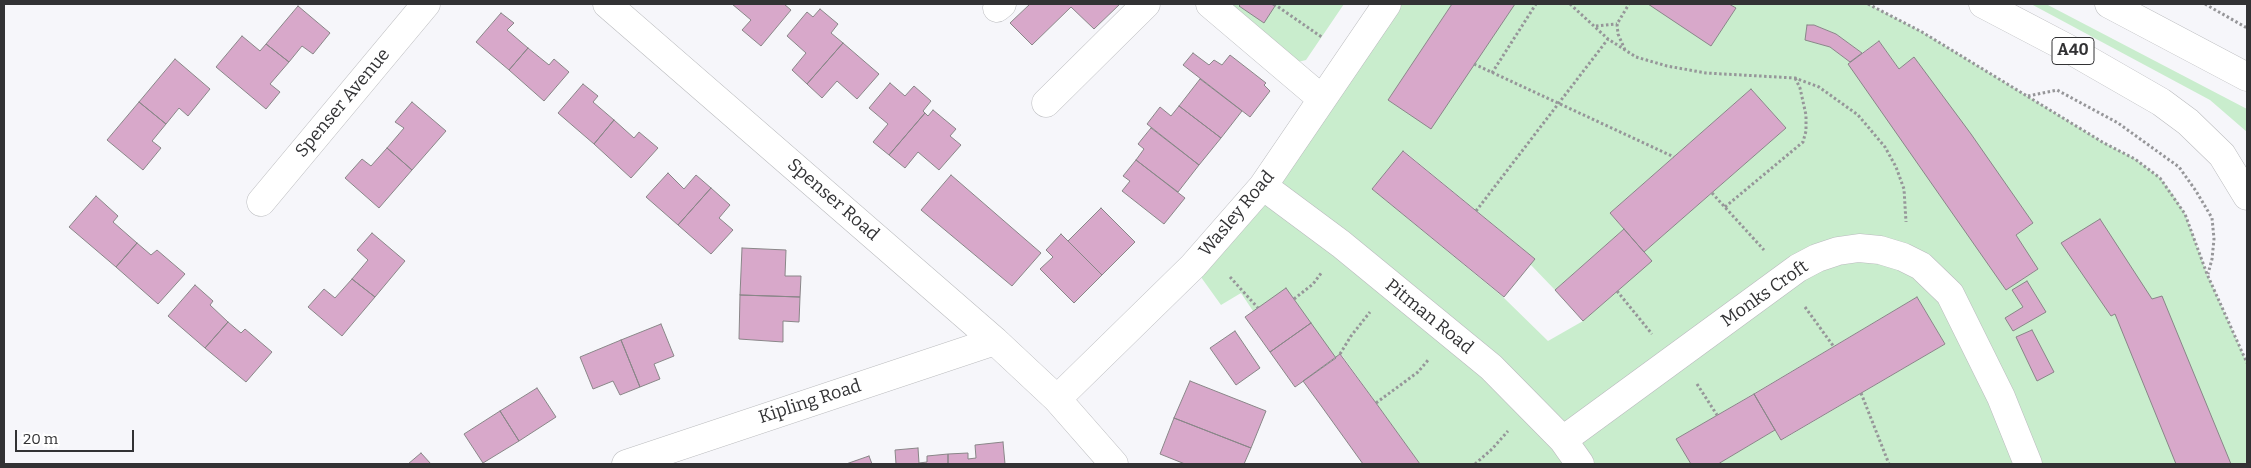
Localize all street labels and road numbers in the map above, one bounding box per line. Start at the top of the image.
road number: A40 [2052,37,2094,64]
street label: Spenser Avenue [291,44,395,162]
street label: Spenser Road [783,154,883,246]
street label: Wasley Road [1195,167,1279,261]
street label: Monks Croft [1717,256,1813,332]
street label: Pitman Road [1381,275,1477,359]
street label: Kipling Road [756,375,864,429]

